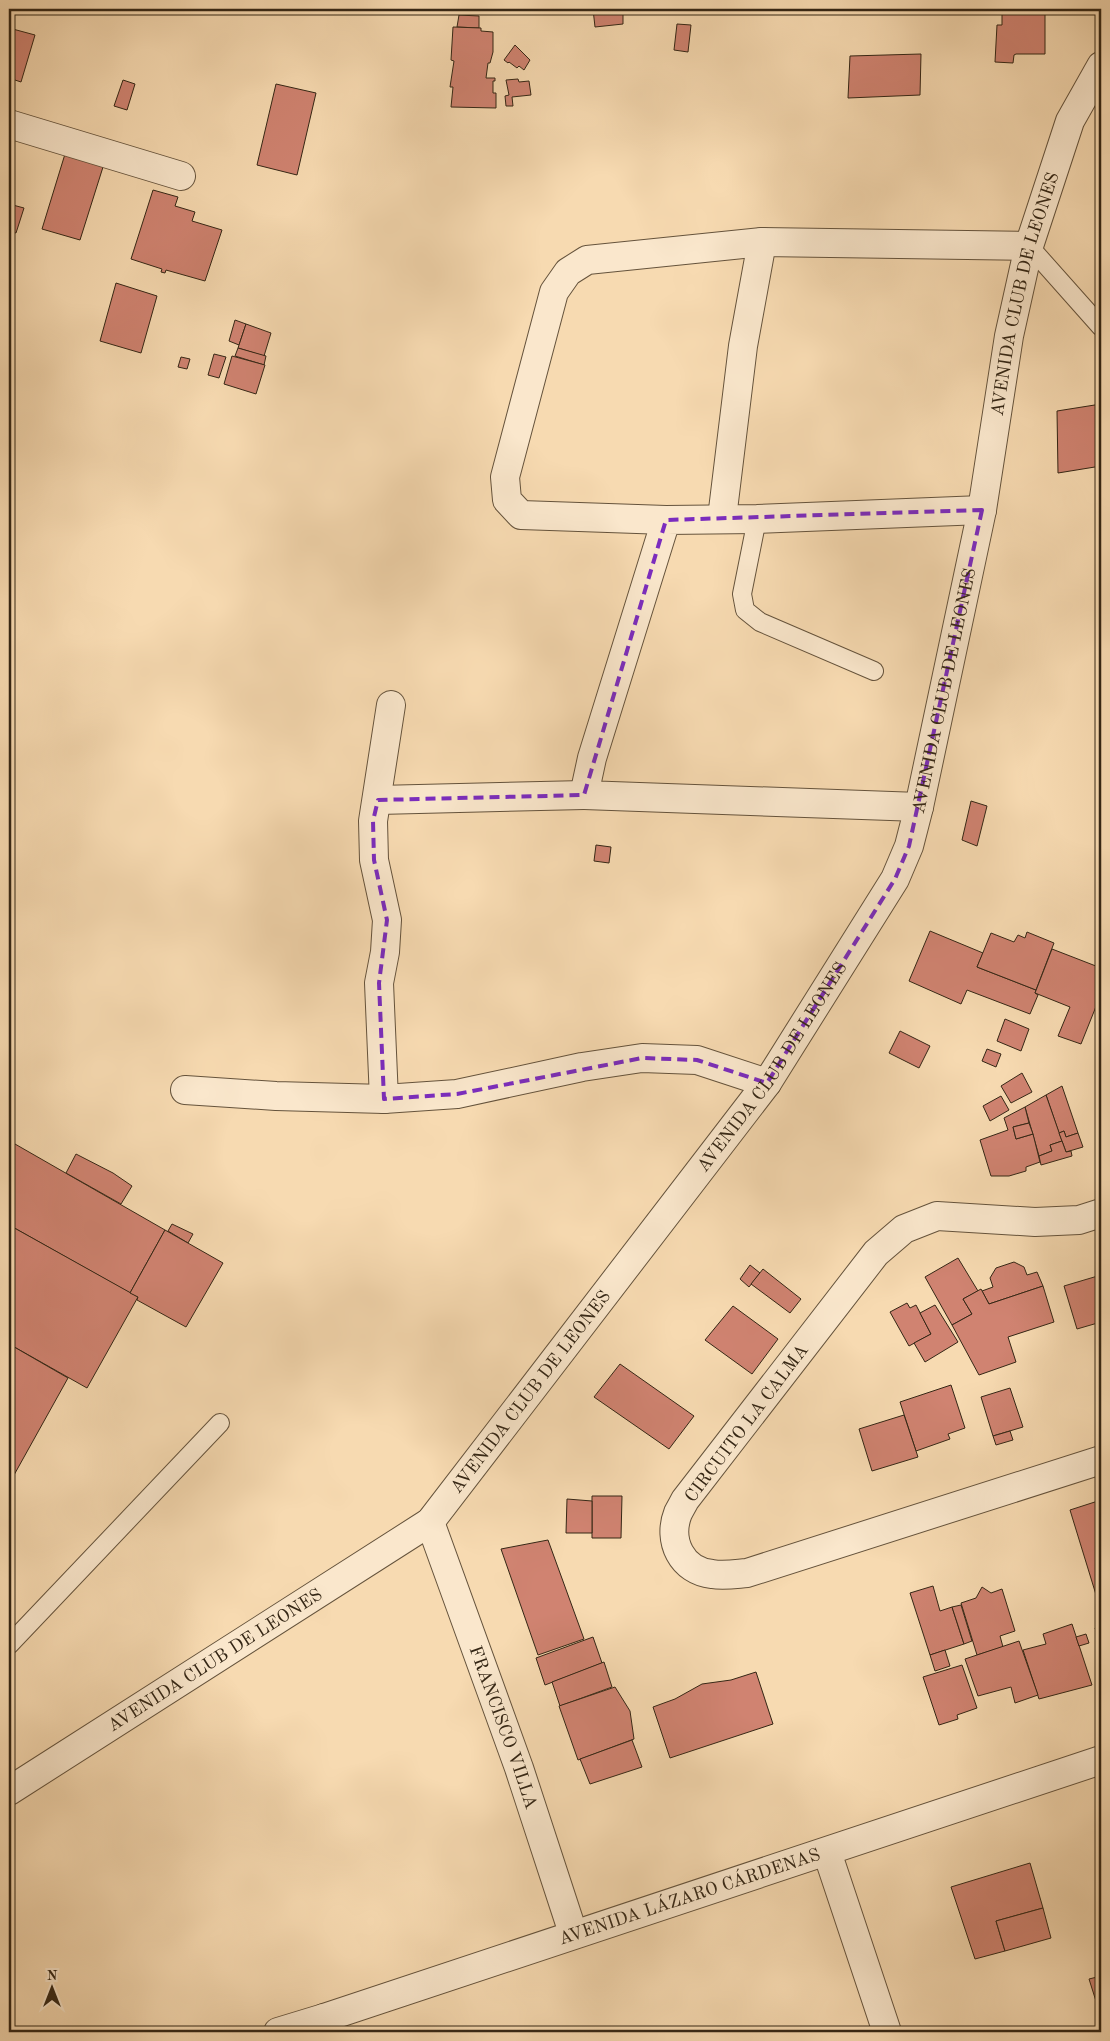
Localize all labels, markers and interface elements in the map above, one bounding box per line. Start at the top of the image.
street label: AVENIDA CLUB DE LEONES [989,170,1063,417]
street label: AVENIDA CLUB DE LEONES [910,566,979,815]
street label: AVENIDA CLUB DE LEONES [694,959,851,1176]
street label: AVENIDA CLUB DE LEONES [448,1287,614,1497]
street label: CIRCUITO LA CALMA [682,1341,812,1506]
street label: AVENIDA CLUB DE LEONES [105,1585,326,1735]
street label: FRANCISCO VILLA [466,1644,540,1811]
street label: AVENIDA LÁZARO CÁRDENAS [556,1846,823,1949]
north arrow [28,1964,78,2014]
text: N [47,1969,58,1983]

